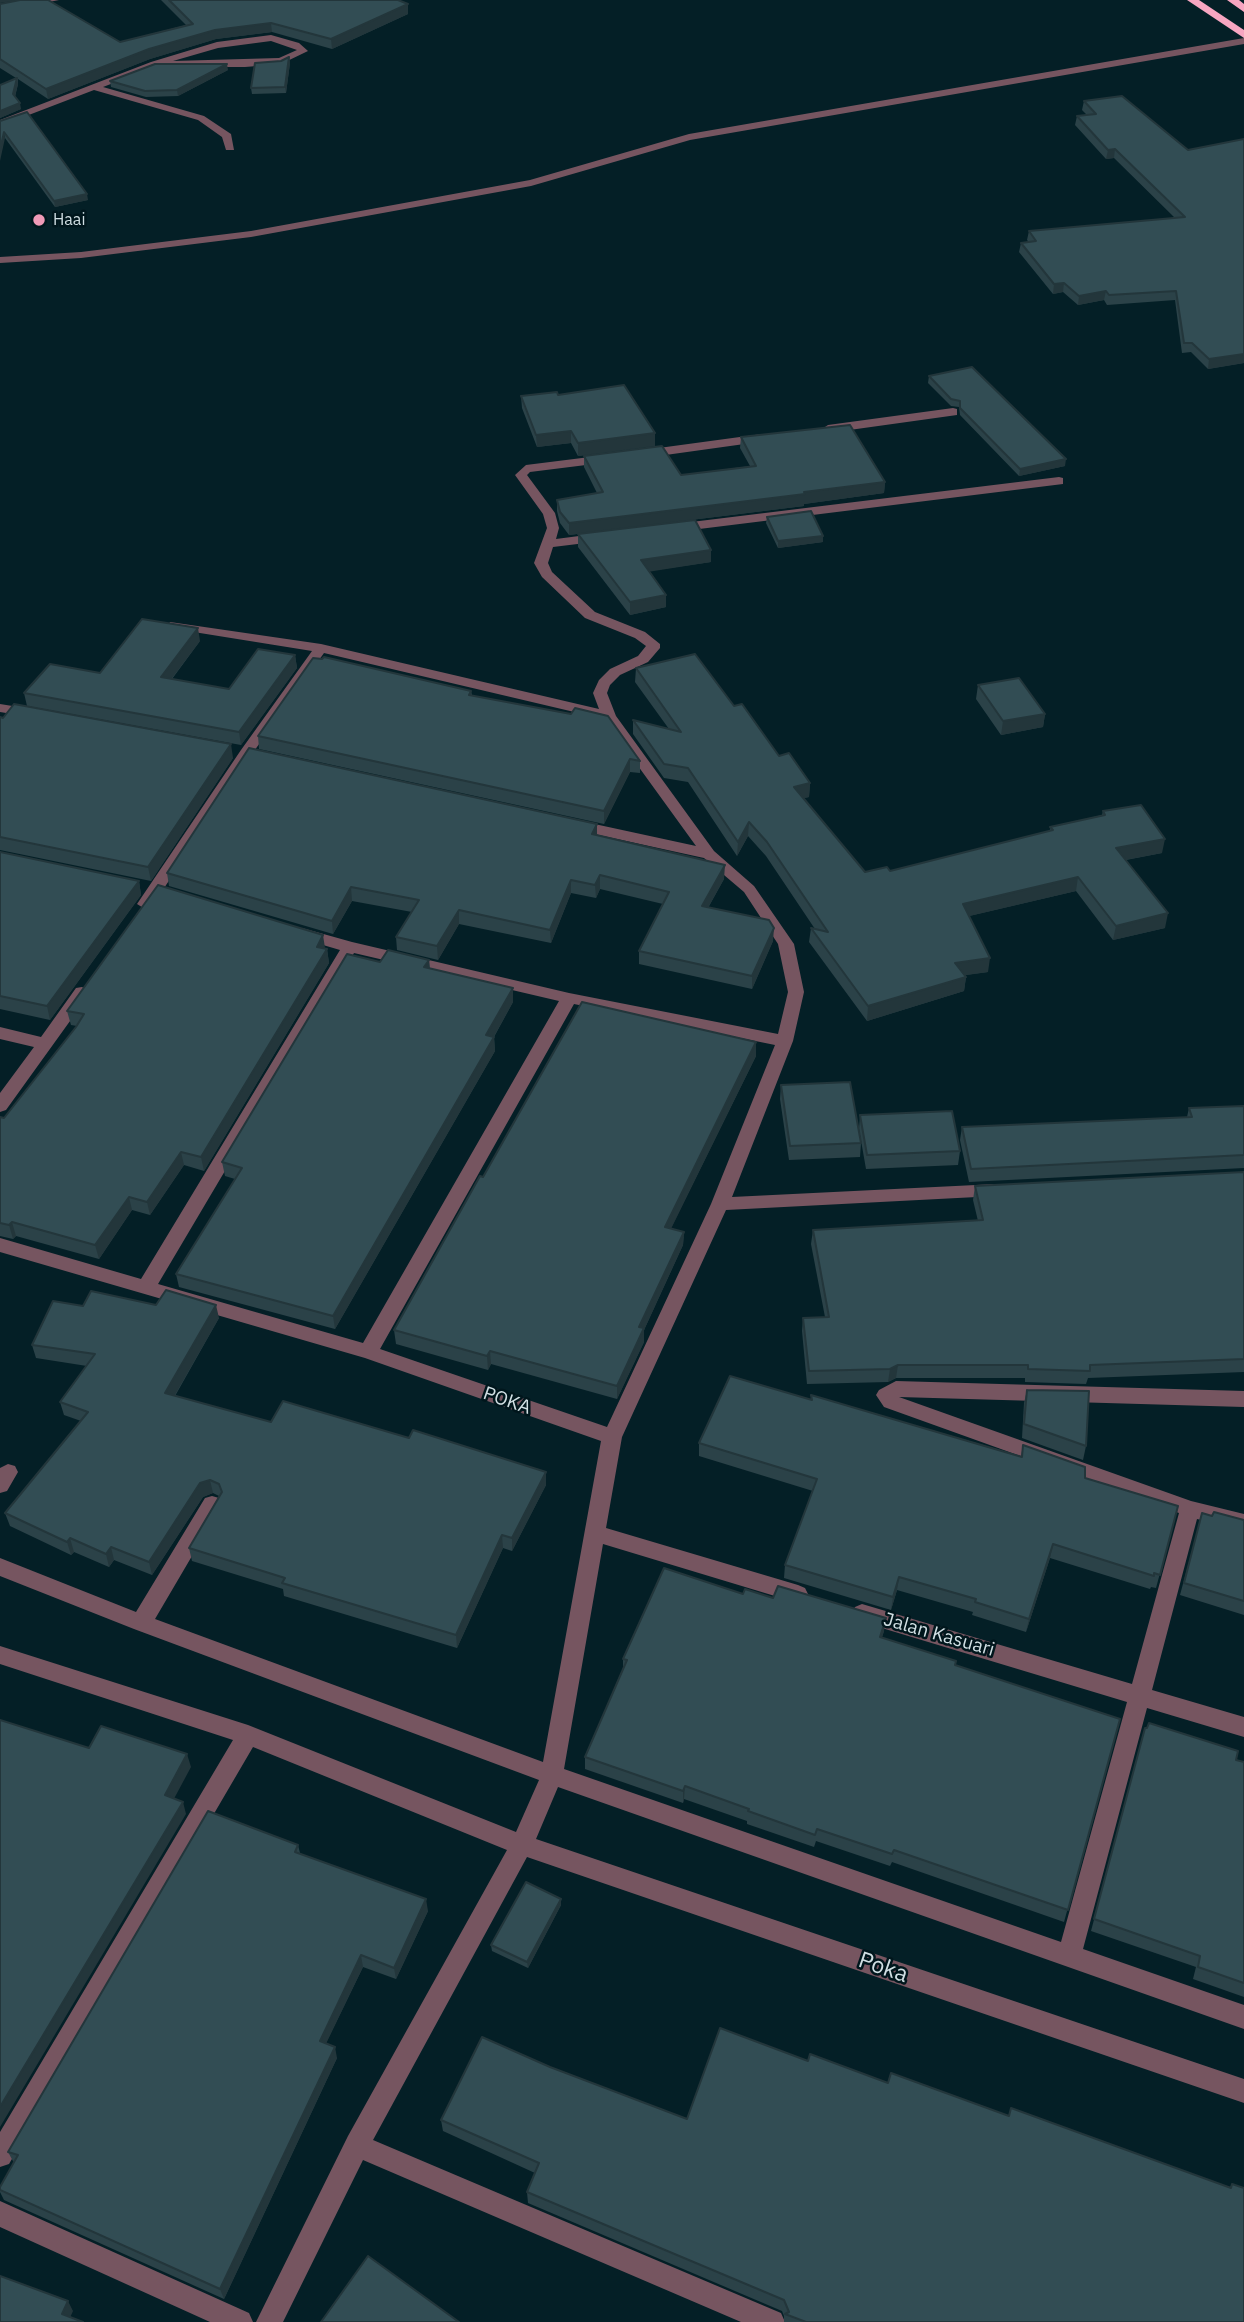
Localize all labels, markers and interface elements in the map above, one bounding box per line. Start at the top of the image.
place label: Haai [53,210,85,230]
marker: Haai [31,212,47,228]
street label: POKA [480,1382,534,1420]
street label: Jalan Kasuari [881,1608,997,1662]
street label: Poka [855,1947,911,1989]

